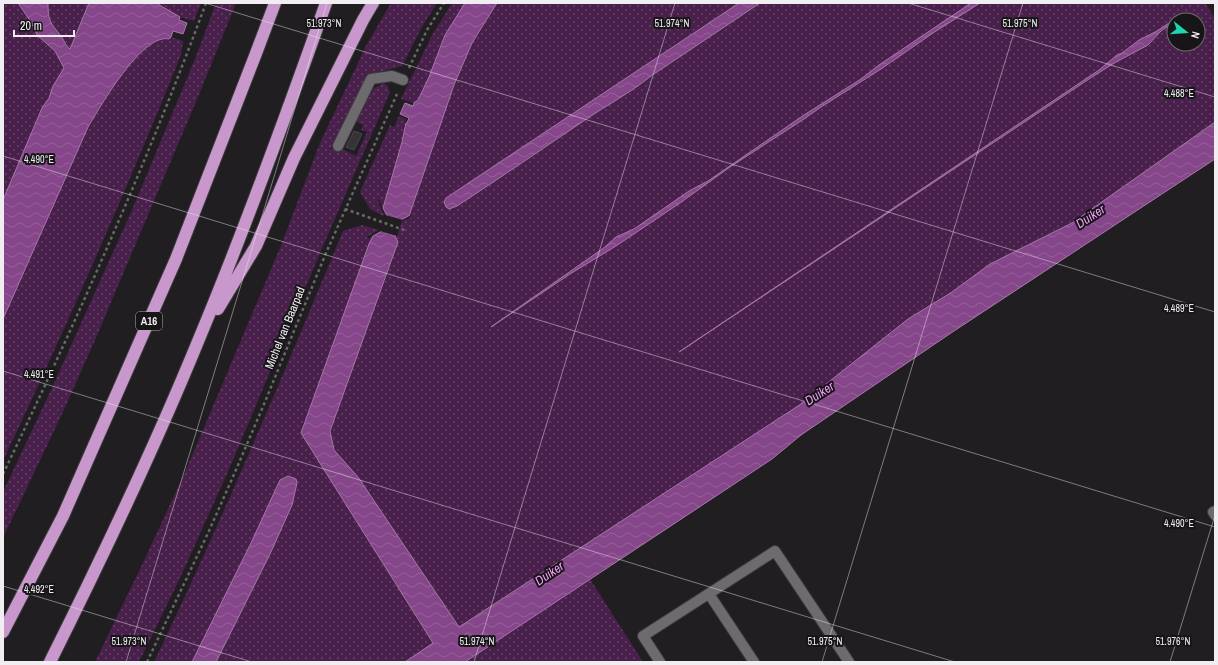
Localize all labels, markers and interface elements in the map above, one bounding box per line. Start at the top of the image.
scale bar [14,12,74,38]
north arrow [1166,12,1206,52]
text: 51.973°N [307,17,342,30]
text: 51.974°N [655,17,690,30]
text: 51.975°N [1003,17,1038,30]
text: 20 m [20,18,42,34]
text: N [1188,30,1203,40]
text: 4.488°E [1164,87,1194,100]
text: 4.490°E [24,153,54,166]
water label: Duiker [1072,200,1108,232]
street label: Michel van Baarpad [261,284,309,372]
text: 4.489°E [1164,302,1194,315]
road number: A16 [136,312,162,330]
text: 4.491°E [24,368,54,381]
water label: Duiker [801,377,837,409]
text: 4.490°E [1164,517,1194,530]
water label: Duiker [532,557,567,589]
text: 4.492°E [24,583,54,596]
text: 51.973°N [112,635,147,648]
text: 51.974°N [460,635,495,648]
text: 51.975°N [808,635,843,648]
text: 51.976°N [1156,635,1191,648]

